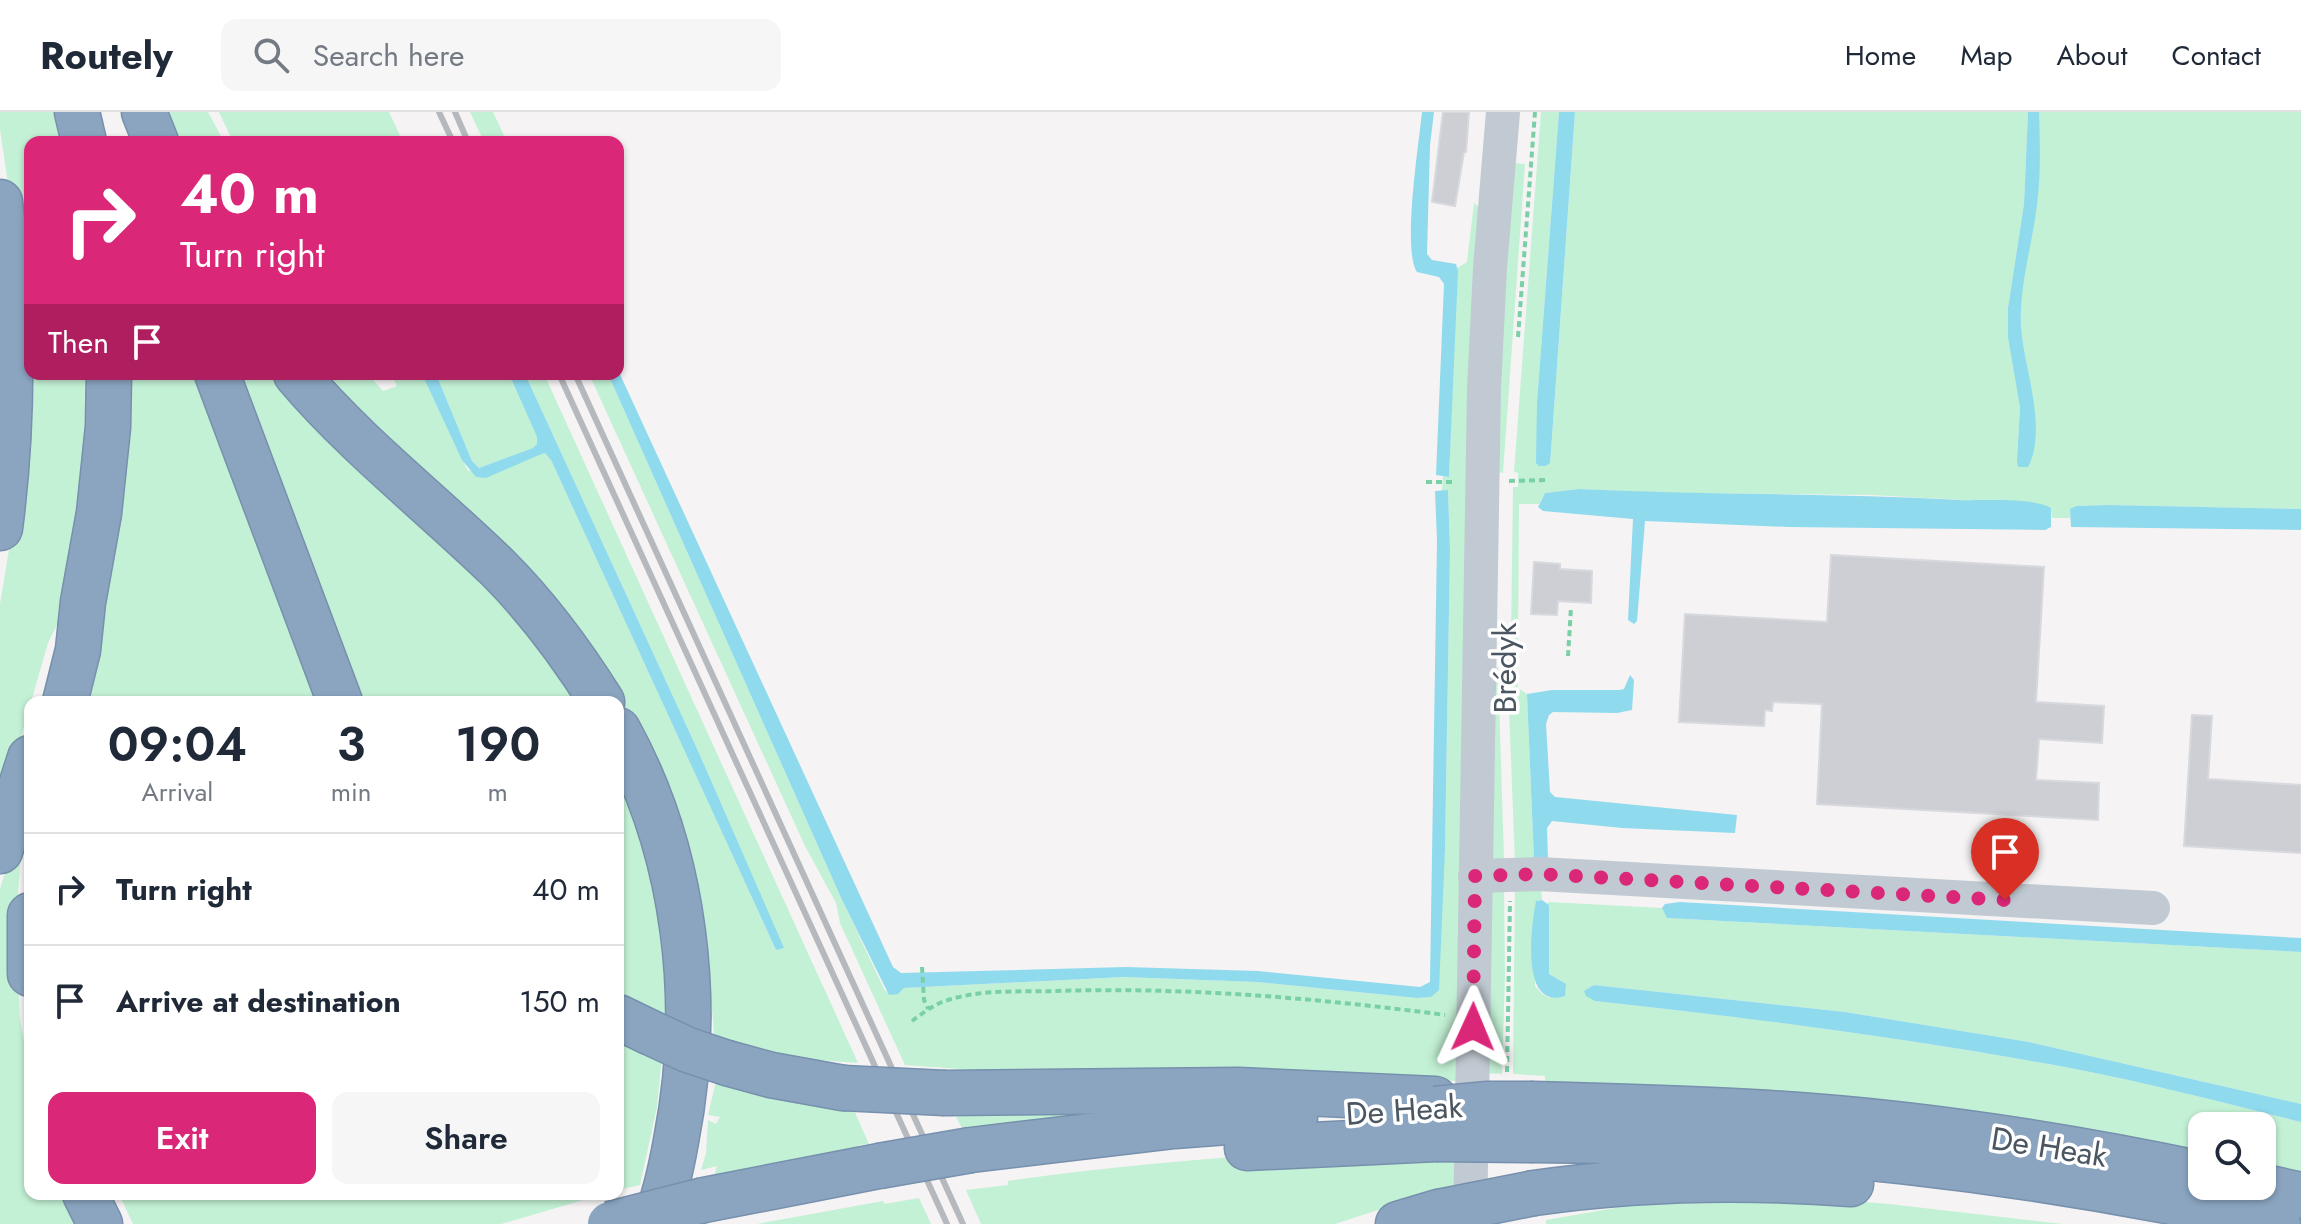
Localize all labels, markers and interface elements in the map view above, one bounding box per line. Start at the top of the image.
search box [221,19,781,91]
text: Routely [40,28,173,83]
icon: search [249,33,293,77]
text: Search here [313,34,465,77]
text: Home [1845,35,1916,76]
text: Map [1960,35,2012,76]
text: About [2056,35,2128,76]
text: Contact [2172,35,2261,76]
text: 40 m [180,153,319,234]
icon: right [48,168,152,272]
text: Turn right [180,228,325,280]
icon: arrive [125,320,169,364]
text: Then [48,321,109,364]
street label: Brédyk [1482,621,1528,714]
text: 09:04 [108,710,247,779]
text: 3 [337,710,365,779]
text: 190 [455,710,540,779]
text: Arrival [142,773,213,811]
text: min [331,773,371,811]
text: m [488,773,508,811]
pin [1971,818,2039,900]
icon: arrive [1983,830,2027,874]
icon: right [48,867,92,911]
text: Turn right [116,868,252,911]
text: 40 m [532,868,600,911]
icon: arrive [48,979,92,1023]
text: Arrive at destination [116,980,401,1023]
text: 150 m [519,980,600,1023]
position arrow [1431,985,1515,1069]
street label: De Heak [1344,1083,1465,1137]
button: Exit [48,1092,316,1184]
button: Share [332,1092,600,1184]
map controls [2188,1112,2276,1200]
button: search [2188,1112,2276,1200]
street label: De Heak [1988,1115,2111,1179]

